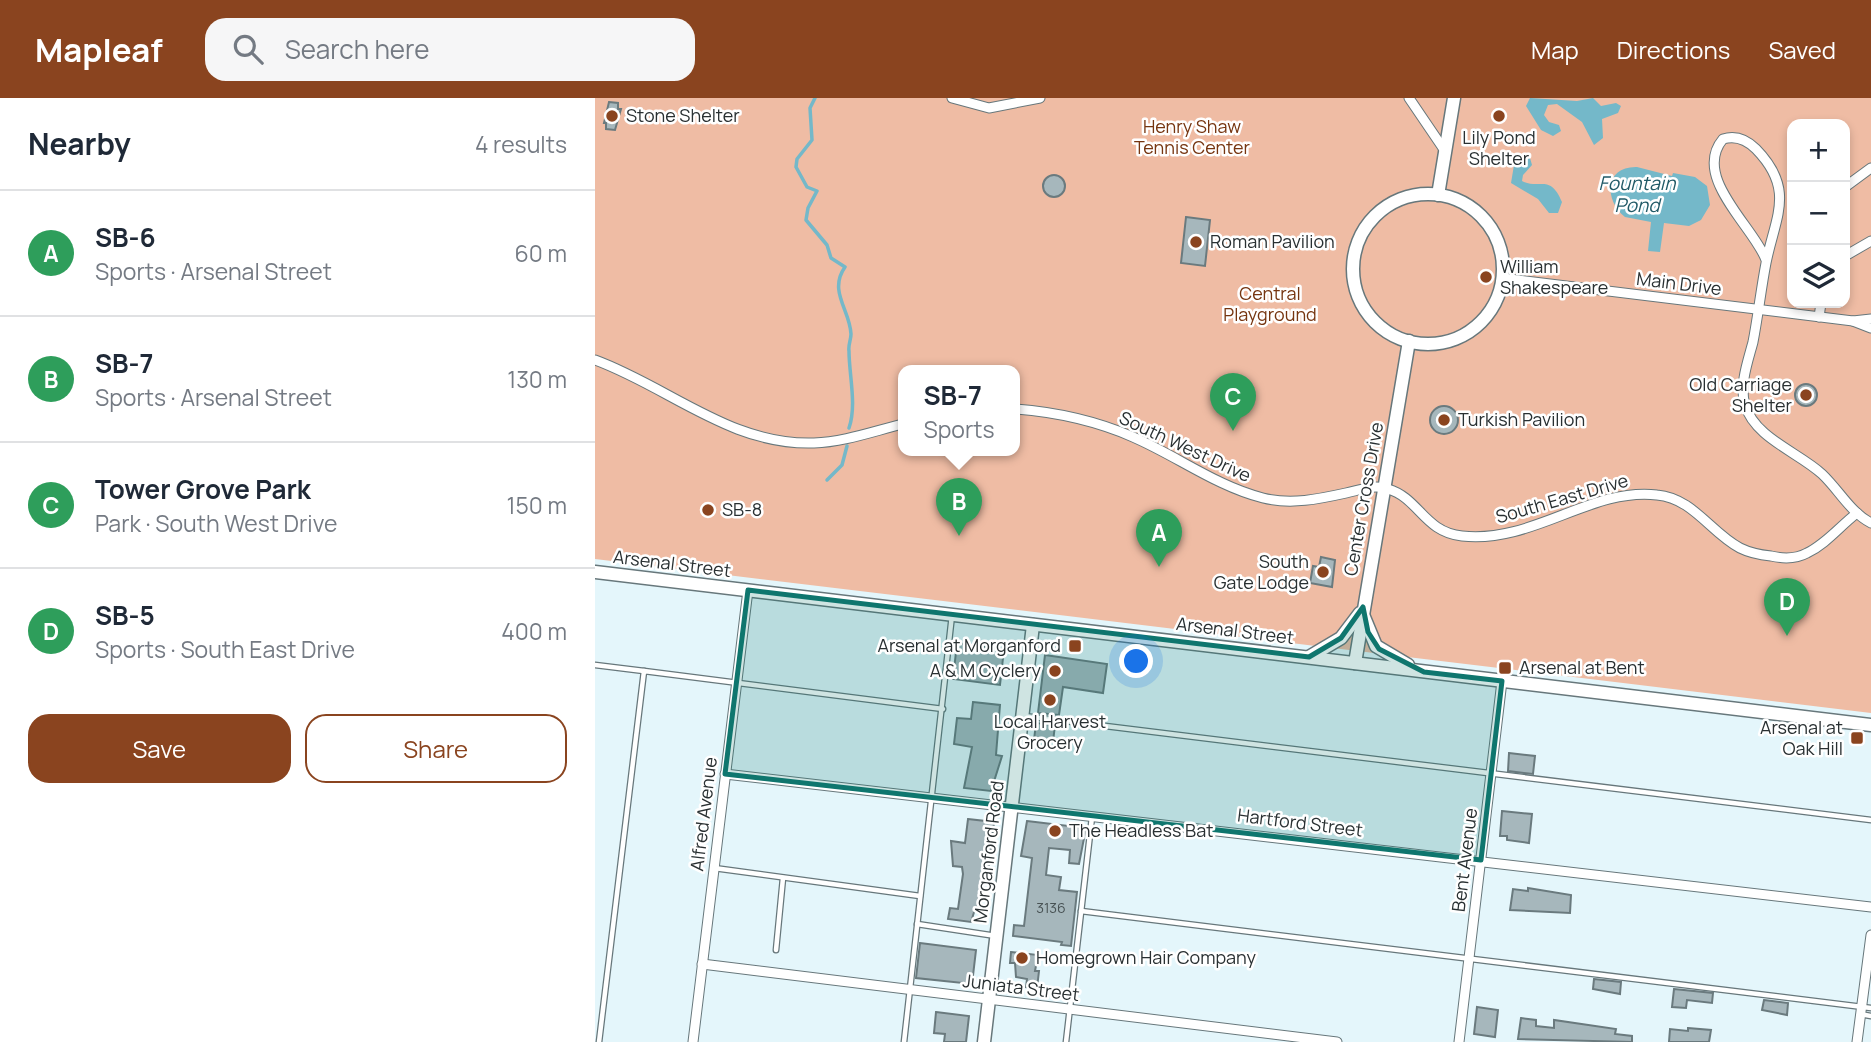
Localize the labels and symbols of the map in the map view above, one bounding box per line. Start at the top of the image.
place label: Stone Shelter [626,103,740,127]
marker: Stone Shelter [604,108,620,124]
marker: Lily Pond Shelter [1491,108,1507,124]
park label: Henry Shaw Tennis Center [1134,114,1250,159]
place label: Lily Pond Shelter [1462,125,1536,170]
water label: Fountain Pond [1599,170,1676,218]
place label: Roman Pavilion [1210,229,1335,253]
marker: Roman Pavilion [1188,234,1204,250]
place label: William Shakespeare [1500,254,1608,299]
street label: Main Drive [1635,266,1723,300]
marker: William Shakespeare [1478,269,1494,285]
park label: Central Playground [1223,281,1317,326]
place label: Old Carriage Shelter [1689,372,1793,417]
pin: C [1210,373,1256,431]
marker: Old Carriage Shelter [1798,387,1814,403]
street label: South West Drive [1116,405,1255,487]
place label: Turkish Pavilion [1458,407,1585,431]
marker: Turkish Pavilion [1436,412,1452,428]
street label: Center Cross Drive [1338,420,1388,578]
street label: South East Drive [1493,468,1631,528]
pin: B [936,478,982,536]
place label: SB-8 [722,497,762,521]
marker: SB-8 [700,502,716,518]
pin: A [1136,509,1182,567]
street label: Arsenal Street [612,544,732,582]
place label: South Gate Lodge [1214,549,1309,594]
marker: South Gate Lodge [1315,564,1331,580]
pin: D [1764,578,1810,636]
street label: Arsenal Street [1175,611,1295,649]
place label: Arsenal at Morganford [878,633,1061,657]
marker: Arsenal at Morganford [1067,638,1083,654]
your location [1119,644,1153,678]
place label: Arsenal at Bent [1519,655,1645,679]
place label: A & M Cyclery [930,658,1042,682]
marker: Arsenal at Bent [1497,660,1513,676]
marker: A & M Cyclery [1047,663,1063,679]
marker: Local Harvest Grocery [1042,692,1058,708]
place label: Local Harvest Grocery [994,709,1106,754]
place label: Arsenal at Oak Hill [1760,715,1843,760]
marker: Arsenal at Oak Hill [1849,730,1865,746]
street label: Alfred Avenue [684,755,722,872]
street label: Morganford Road [967,779,1009,924]
street label: Hartford Street [1236,802,1364,842]
street label: Bent Avenue [1446,807,1482,913]
place label: The Headless Bat [1069,818,1213,842]
marker: The Headless Bat [1047,823,1063,839]
house number: 3136 [1036,898,1066,917]
place label: Homegrown Hair Company [1036,945,1256,969]
marker: Homegrown Hair Company [1014,950,1030,966]
street label: Juniata Street [961,968,1081,1006]

